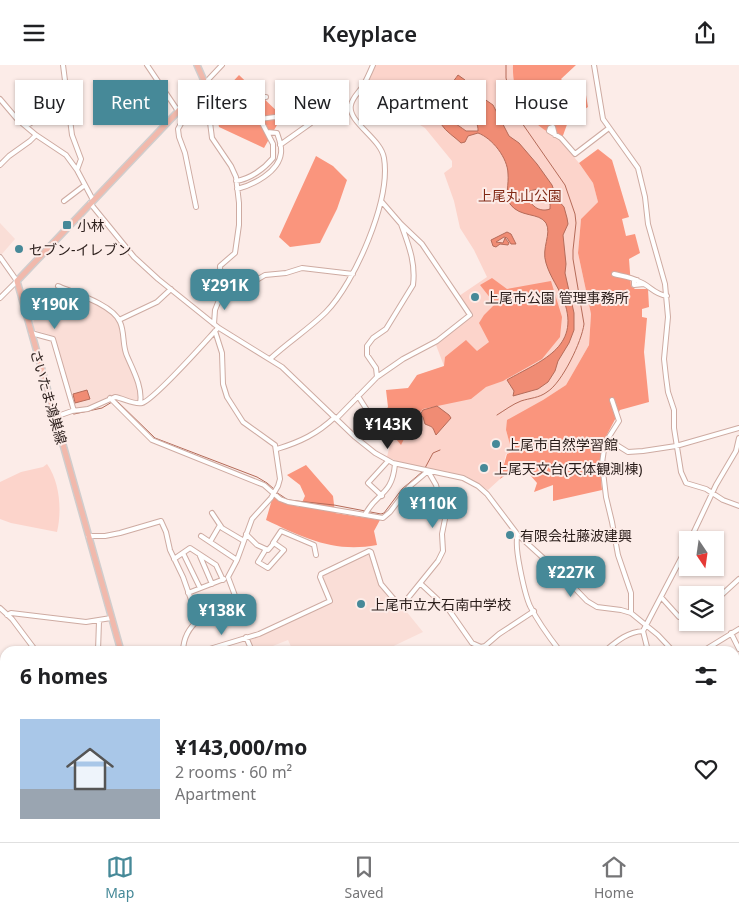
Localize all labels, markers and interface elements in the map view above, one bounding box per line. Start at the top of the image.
text: Keyplace [322,18,417,48]
icon: menu [20,19,48,47]
icon: share [691,19,719,47]
chip: Buy [15,80,83,125]
chip: Rent [93,80,168,125]
chip: Filters [178,80,265,125]
chip: New [275,80,349,125]
chip: Apartment [359,80,486,125]
chip: House [496,80,586,125]
park label: 上尾丸山公園 [478,186,562,205]
place label: 小林 [77,216,105,235]
marker: 小林 [61,219,73,231]
place label: セブン-イレブン [29,240,132,259]
marker: セブン-イレブン [13,243,25,255]
pin: ¥291K [190,269,260,311]
text: ¥291K [201,274,249,296]
pin: ¥190K [20,287,90,330]
place label: 上尾市公園 管理事務所 [485,288,629,307]
marker: 上尾市公園 管理事務所 [469,291,481,303]
text: ¥190K [31,293,79,315]
street label: さいたま鴻巣線 [26,347,72,447]
pin: ¥143K [353,407,423,450]
text: ¥143K [364,413,412,435]
place label: 上尾市自然学習館 [506,435,618,454]
marker: 上尾市自然学習館 [490,438,502,450]
place label: 上尾天文台(天体観測棟) [494,459,642,478]
marker: 上尾天文台(天体観測棟) [478,462,490,474]
pin: ¥110K [398,487,468,529]
text: ¥110K [409,492,457,514]
place label: 有限会社藤波建興 [520,526,632,545]
marker: 有限会社藤波建興 [504,529,516,541]
north arrow [679,531,724,576]
map controls [679,531,724,631]
pin: ¥227K [536,555,606,598]
text: ¥227K [547,561,595,583]
button: layers [679,586,724,631]
pin: ¥138K [187,593,257,636]
place label: 上尾市立大石南中学校 [371,595,511,614]
marker: 上尾市立大石南中学校 [355,598,367,610]
text: ¥138K [198,599,246,621]
text: 6 homes [20,662,108,690]
icon: filters [692,662,720,690]
text: ¥143,000/mo [175,733,307,761]
icon: home [60,739,120,799]
icon: heart [692,755,720,783]
text: 2 rooms · 60 m² [175,761,292,783]
text: Apartment [175,783,256,805]
tab: Map [105,853,134,902]
tab: Saved [345,853,384,902]
tab: Home [594,853,634,902]

